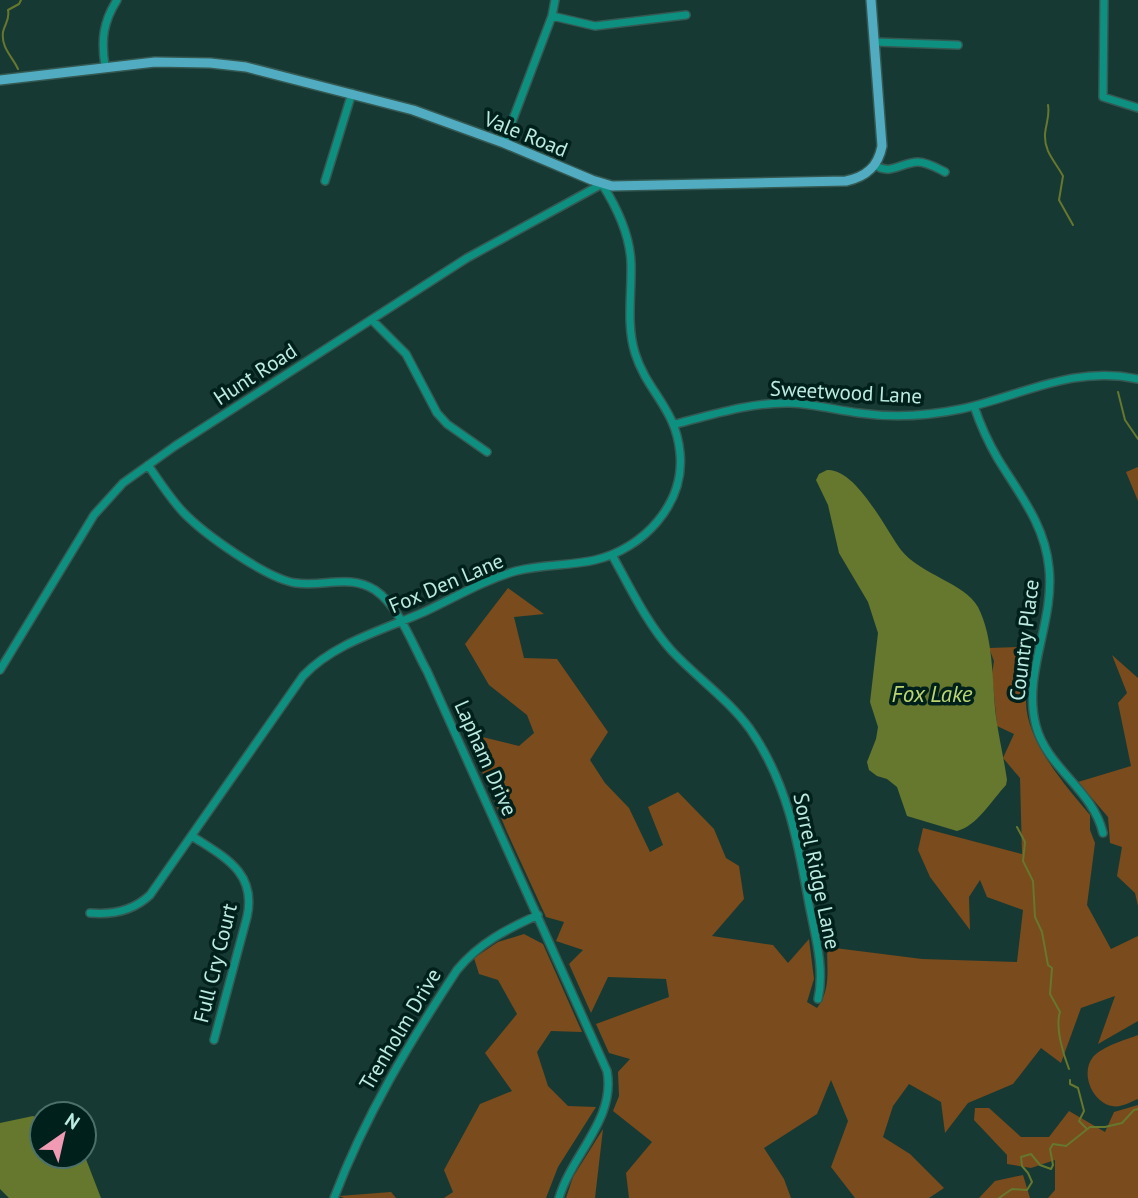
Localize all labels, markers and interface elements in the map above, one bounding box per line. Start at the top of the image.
street label: Vale Road [479,105,572,163]
street label: Hunt Road [208,337,302,411]
street label: Sweetwood Lane [769,375,923,409]
street label: Fox Den Lane [385,547,507,619]
street label: Country Place [1003,578,1045,702]
water label: Fox Lake [892,679,973,708]
street label: Lapham Drive [448,696,524,820]
street label: Sorrel Ridge Lane [787,790,847,952]
street label: Full Cry Court [187,900,243,1026]
street label: Trenholm Drive [353,963,447,1095]
north arrow [28,1100,98,1170]
text: N [61,1107,84,1134]

